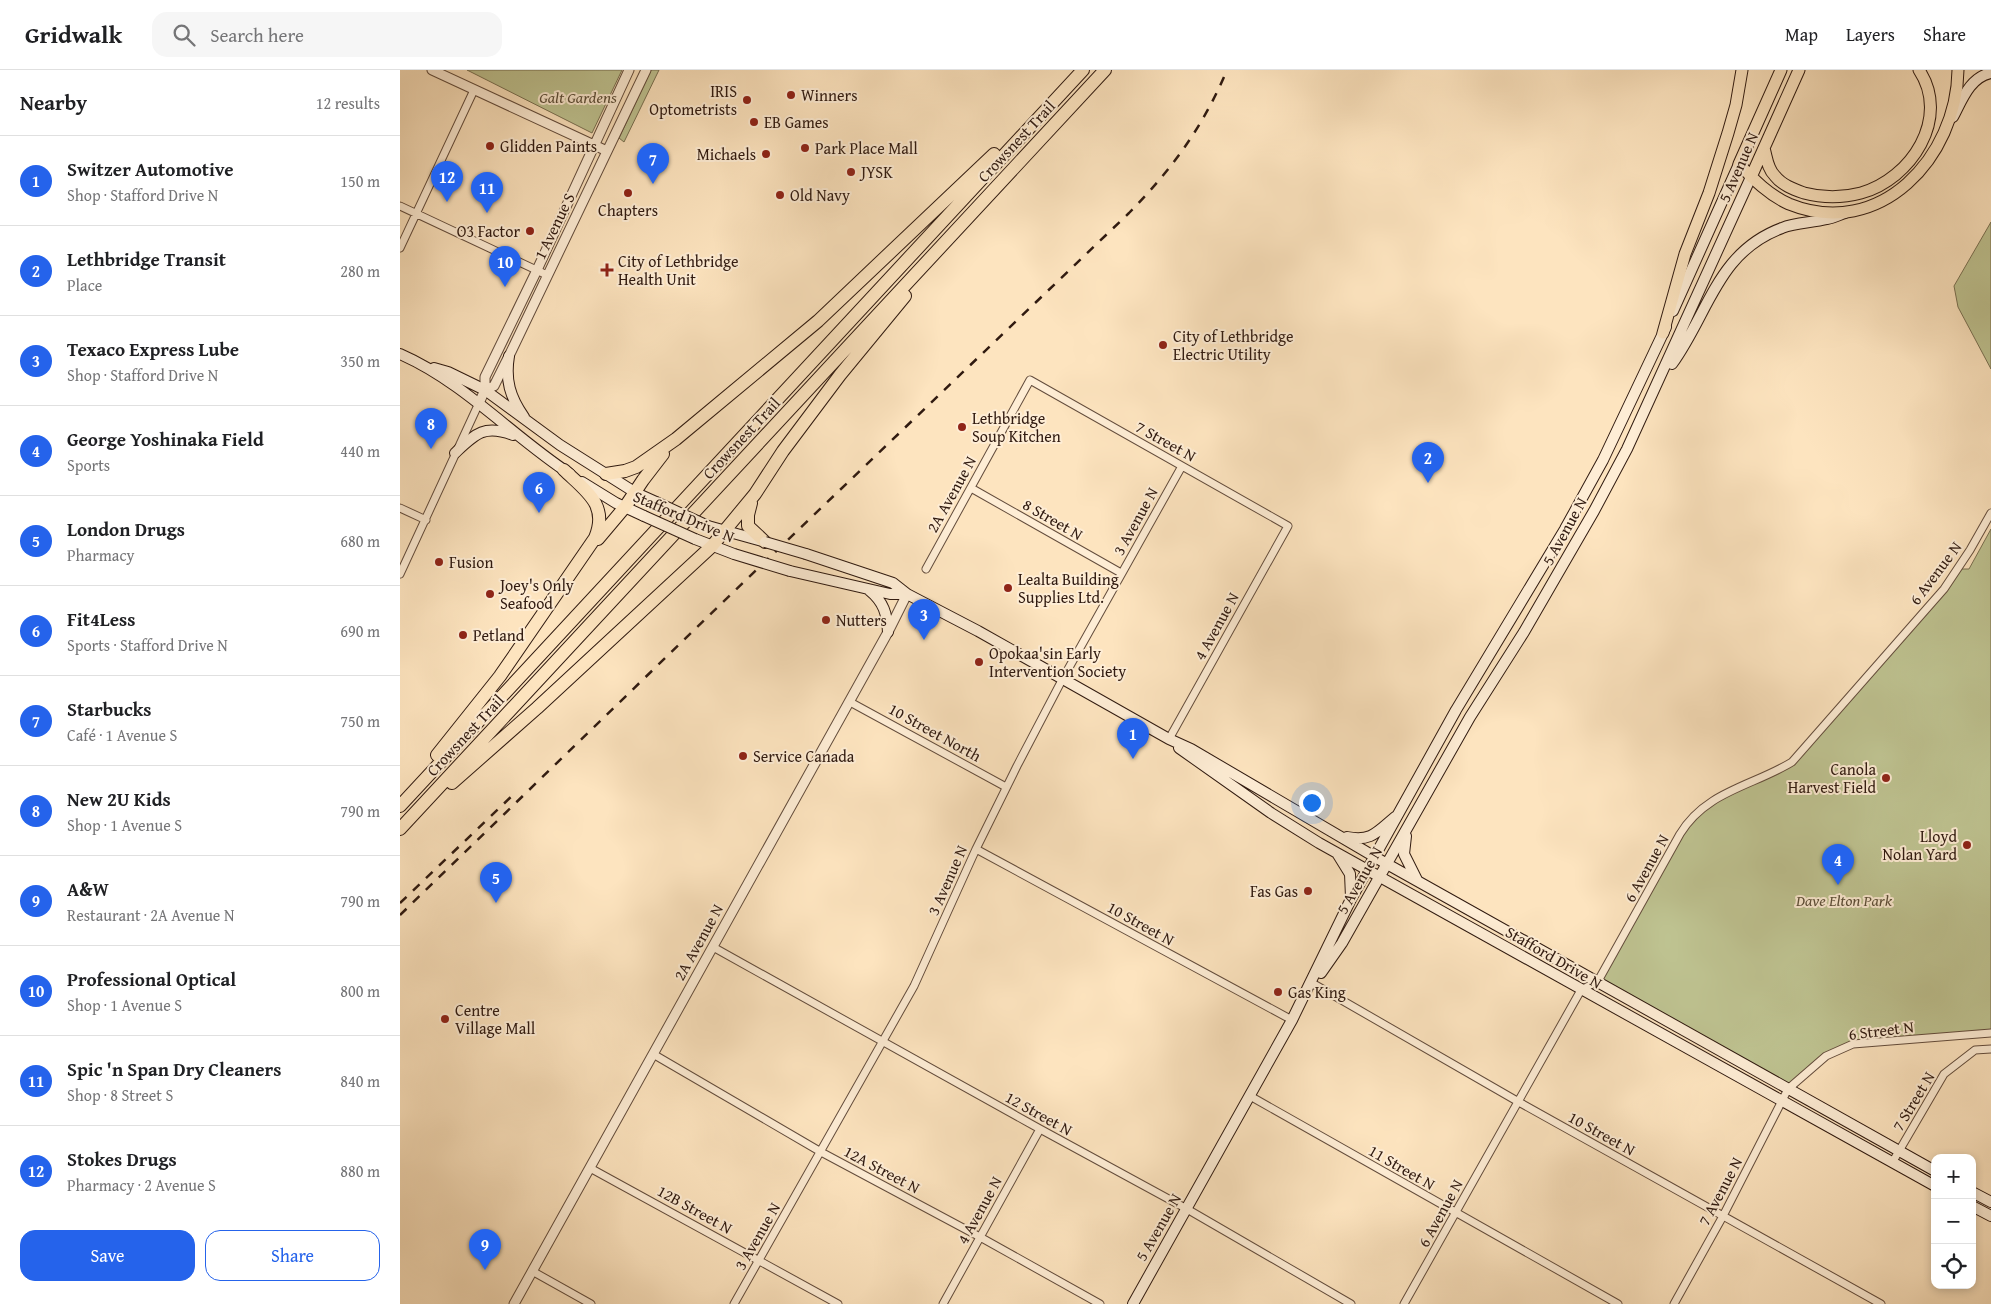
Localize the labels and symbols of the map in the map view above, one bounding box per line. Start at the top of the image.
place label: IRIS Optometrists [649,79,737,121]
place label: Winners [801,83,858,107]
park label: Galt Gardens [539,85,617,109]
marker: Winners [785,89,797,101]
marker: IRIS Optometrists [741,94,753,106]
street label: Crowsnest Trail [972,94,1061,187]
place label: EB Games [764,110,829,134]
marker: EB Games [748,116,760,128]
street label: 5 Avenue N [1712,128,1764,206]
place label: Glidden Paints [500,134,597,158]
place label: Park Place Mall [815,136,918,160]
marker: Glidden Paints [484,140,496,152]
place label: Michaels [697,142,756,166]
marker: Park Place Mall [799,142,811,154]
pin: 7 [637,143,669,184]
marker: Michaels [760,148,772,160]
place label: JYSK [859,160,893,184]
pin: 12 [431,161,463,202]
marker: JYSK [845,166,857,178]
pin: 11 [471,172,503,213]
place label: Old Navy [790,183,850,207]
marker: Chapters [622,187,634,199]
street label: 1 Avenue S [527,188,581,263]
marker: Old Navy [774,189,786,201]
place label: Chapters [598,198,658,222]
place label: O3 Factor [457,219,520,243]
marker: O3 Factor [524,225,536,237]
pin: 10 [489,246,521,287]
place label: City of Lethbridge Health Unit [618,249,738,291]
marker: City of Lethbridge Health Unit [600,263,614,277]
place label: City of Lethbridge Electric Utility [1173,324,1293,366]
marker: City of Lethbridge Electric Utility [1157,339,1169,351]
street label: Crowsnest Trail [697,391,786,484]
place label: Lethbridge Soup Kitchen [972,406,1061,448]
pin: 8 [415,408,447,449]
street label: 7 Street N [1131,415,1201,468]
marker: Lethbridge Soup Kitchen [956,421,968,433]
pin: 2 [1412,442,1444,483]
street label: 2A Avenue N [920,451,982,537]
pin: 6 [523,472,555,513]
street label: 3 Avenue N [1106,482,1164,559]
street label: Stafford Drive N [630,484,739,548]
street label: 8 Street N [1019,492,1088,546]
street label: 5 Avenue N [1535,492,1593,569]
street label: 6 Avenue N [1903,536,1967,610]
place label: Fusion [449,550,493,574]
marker: Fusion [433,556,445,568]
place label: Lealta Building Supplies Ltd. [1018,567,1119,609]
place label: Joey's Only Seafood [498,573,574,615]
marker: Lealta Building Supplies Ltd. [1002,582,1014,594]
street label: 4 Avenue N [1187,587,1245,664]
marker: Joey's Only Seafood [484,588,496,600]
pin: 3 [908,599,940,640]
place label: Nutters [836,608,887,632]
marker: Nutters [820,614,832,626]
place label: Petland [473,623,525,647]
marker: Petland [457,629,469,641]
place label: Opokaa'sin Early Intervention Society [989,641,1126,683]
marker: Opokaa'sin Early Intervention Society [973,656,985,668]
street label: Crowsnest Trail [421,688,510,781]
street label: 10 Street North [884,697,986,767]
pin: 1 [1117,718,1149,759]
place label: Service Canada [753,744,855,768]
marker: Service Canada [737,750,749,762]
place label: Canola Harvest Field [1788,757,1876,799]
marker: Canola Harvest Field [1880,772,1892,784]
your location [1299,790,1325,816]
place label: Lloyd Nolan Yard [1883,824,1957,866]
street label: 6 Avenue N [1617,829,1675,906]
marker: Lloyd Nolan Yard [1961,839,1973,851]
street label: 3 Avenue N [921,841,973,919]
street label: 5 Avenue N [1330,841,1388,918]
pin: 4 [1822,844,1854,885]
pin: 5 [480,862,512,903]
place label: Fas Gas [1250,879,1298,903]
marker: Fas Gas [1302,885,1314,897]
park label: Dave Elton Park [1795,888,1893,912]
street label: 10 Street N [1103,895,1179,952]
street label: 2A Avenue N [667,899,729,985]
street label: Stafford Drive N [1501,920,1607,995]
place label: Gas King [1288,980,1346,1004]
marker: Gas King [1272,986,1284,998]
place label: Centre Village Mall [455,998,536,1040]
marker: Centre Village Mall [439,1013,451,1025]
street label: 6 Street N [1847,1014,1916,1046]
street label: 7 Street N [1886,1066,1940,1135]
street label: 12 Street N [1001,1085,1077,1142]
street label: 10 Street N [1564,1105,1640,1162]
street label: 11 Street N [1364,1138,1440,1196]
street label: 12A Street N [840,1139,925,1199]
street label: 7 Avenue N [1692,1152,1748,1229]
street label: 4 Avenue N [950,1171,1008,1248]
street label: 6 Avenue N [1411,1174,1469,1251]
street label: 12B Street N [653,1179,737,1240]
street label: 5 Avenue N [1129,1188,1187,1265]
street label: 3 Avenue N [728,1197,786,1274]
pin: 9 [469,1229,501,1270]

